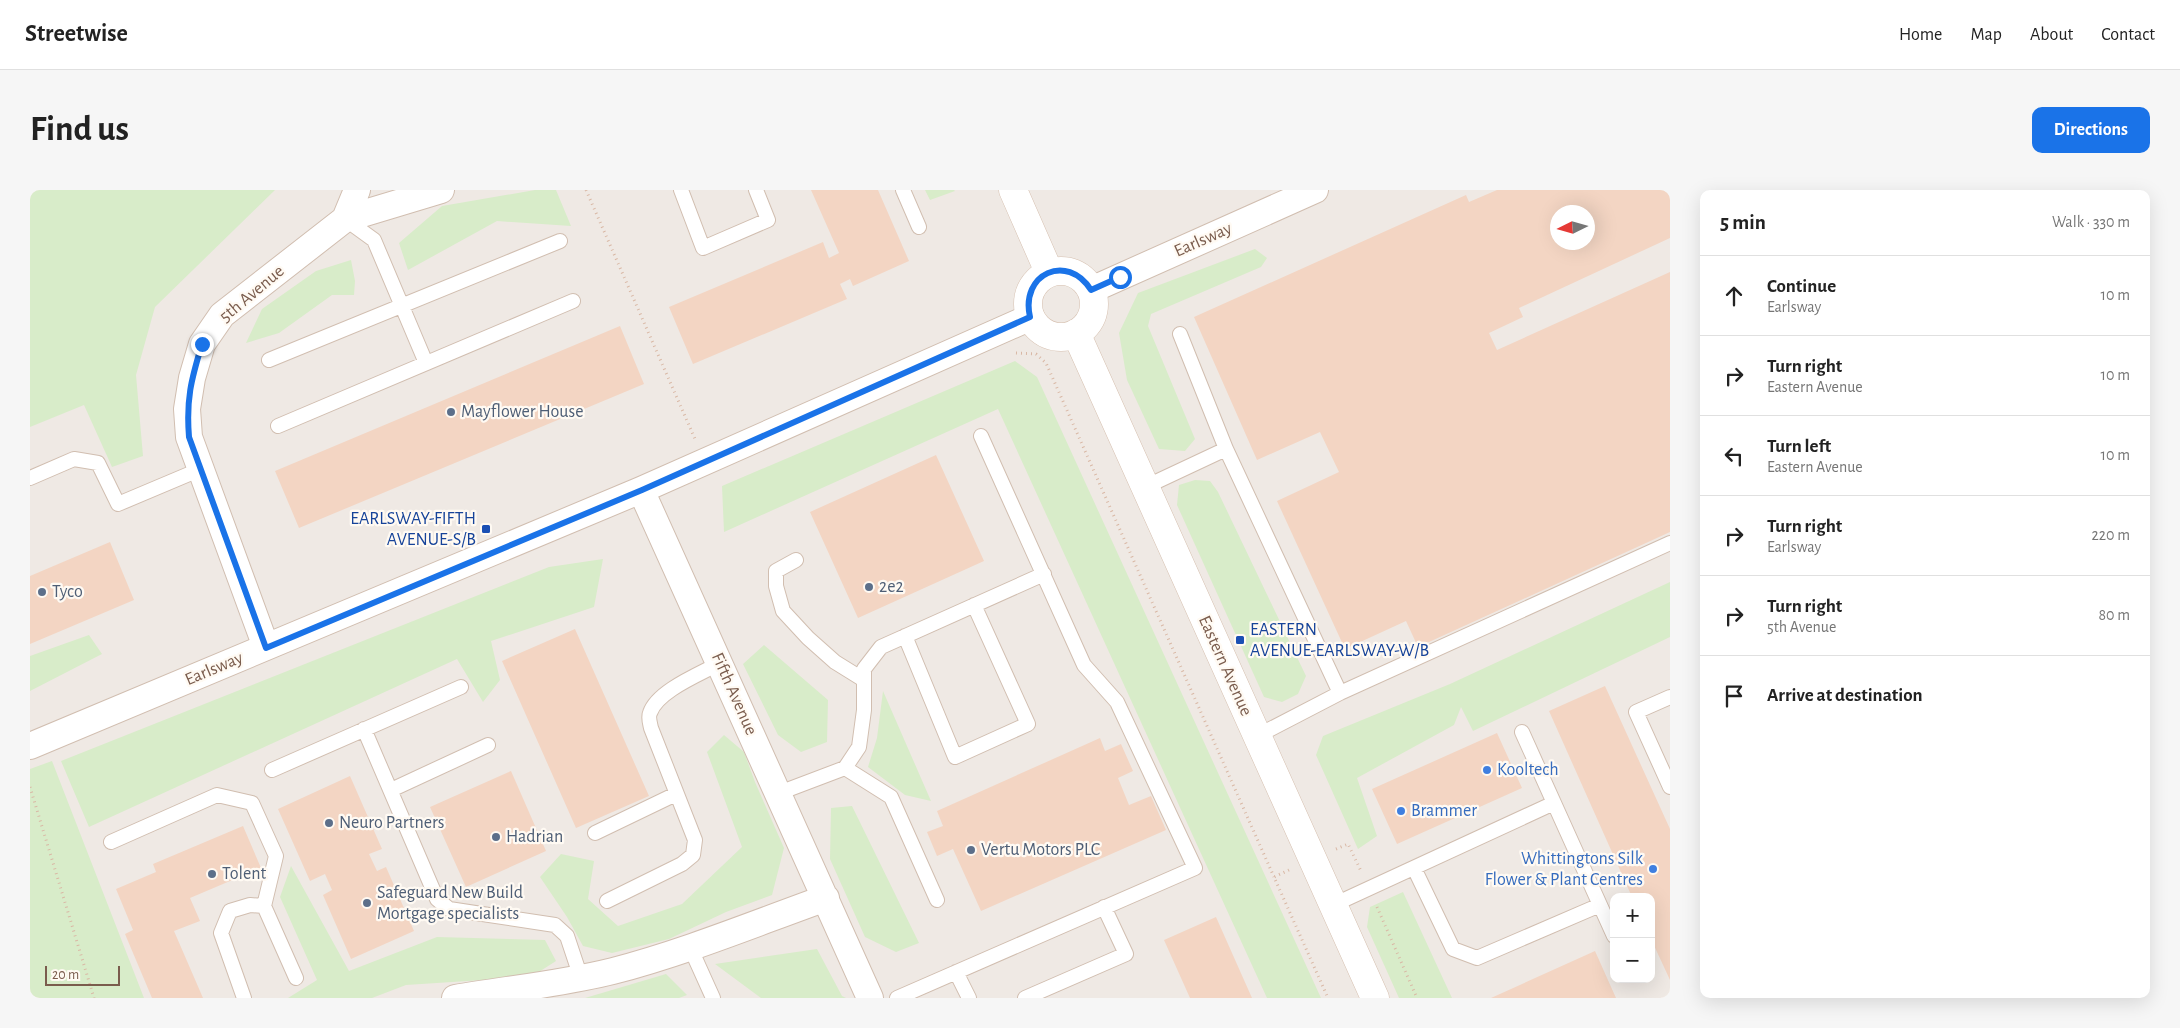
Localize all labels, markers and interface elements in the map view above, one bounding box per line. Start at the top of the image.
text: Streetwise [25,22,128,46]
text: Home [1899,26,1942,44]
text: Map [1970,26,2002,44]
text: About [2030,26,2073,44]
text: Contact [2101,26,2155,44]
button: Directions [2032,107,2150,153]
text: Find us [30,112,129,147]
north arrow [1550,205,1595,250]
text: 5 min [1720,212,1766,233]
text: Walk · 330 m [2052,214,2130,230]
street label: Earlsway [1171,219,1235,261]
street label: 5th Avenue [216,262,288,326]
route start [1109,266,1132,289]
text: Continue [1767,277,1836,296]
icon: ahead [1720,282,1748,310]
text: 10 m [2101,287,2130,303]
text: Earlsway [1767,299,1821,315]
route end [191,333,214,356]
text: Turn right [1767,357,1842,376]
icon: right [1720,362,1748,390]
text: 10 m [2101,367,2130,383]
text: Eastern Avenue [1767,379,1863,395]
place label: Mayflower House [461,403,584,421]
marker: Mayflower House [445,406,457,418]
text: Turn left [1767,437,1831,456]
icon: left [1720,442,1748,470]
text: 10 m [2101,447,2130,463]
text: Eastern Avenue [1767,459,1863,475]
place label: EARLSWAY-FIFTH AVENUE-S/B [350,510,476,549]
text: Turn right [1767,517,1842,536]
icon: right [1720,522,1748,550]
marker: EARLSWAY-FIFTH AVENUE-S/B [480,523,492,535]
text: 220 m [2092,527,2130,543]
text: Earlsway [1767,539,1821,555]
place label: 2e2 [879,578,904,596]
marker: 2e2 [863,581,875,593]
place label: Tyco [52,583,83,601]
marker: Tyco [36,586,48,598]
text: Turn right [1767,597,1842,616]
icon: right [1720,602,1748,630]
text: 80 m [2099,607,2130,623]
street label: Eastern Avenue [1195,613,1255,719]
text: 5th Avenue [1767,619,1836,635]
place label: EASTERN AVENUE-EARLSWAY-W/B [1250,621,1429,660]
marker: EASTERN AVENUE-EARLSWAY-W/B [1234,634,1246,646]
street label: Earlsway [182,649,246,689]
street label: Fifth Avenue [708,650,760,738]
icon: arrive [1720,682,1748,710]
text: Arrive at destination [1767,686,1923,705]
place label: Kooltech [1497,761,1559,779]
marker: Kooltech [1481,764,1493,776]
place label: Brammer [1411,802,1477,820]
marker: Brammer [1395,805,1407,817]
place label: Neuro Partners [339,814,444,832]
marker: Neuro Partners [323,817,335,829]
place label: Hadrian [506,828,563,846]
marker: Hadrian [490,831,502,843]
place label: Vertu Motors PLC [981,841,1100,859]
marker: Vertu Motors PLC [965,844,977,856]
place label: Whittingtons Silk Flower & Plant Centres [1485,850,1644,889]
marker: Whittingtons Silk Flower & Plant Centres [1647,863,1659,875]
place label: Tolent [222,865,267,883]
marker: Tolent [206,868,218,880]
place label: Safeguard New Build Mortgage specialists [377,884,523,923]
map controls [1610,893,1655,983]
button: + [1610,893,1655,938]
marker: Safeguard New Build Mortgage specialists [361,897,373,909]
button: − [1610,938,1655,983]
scale bar [45,963,120,986]
text: 20 m [52,968,79,982]

